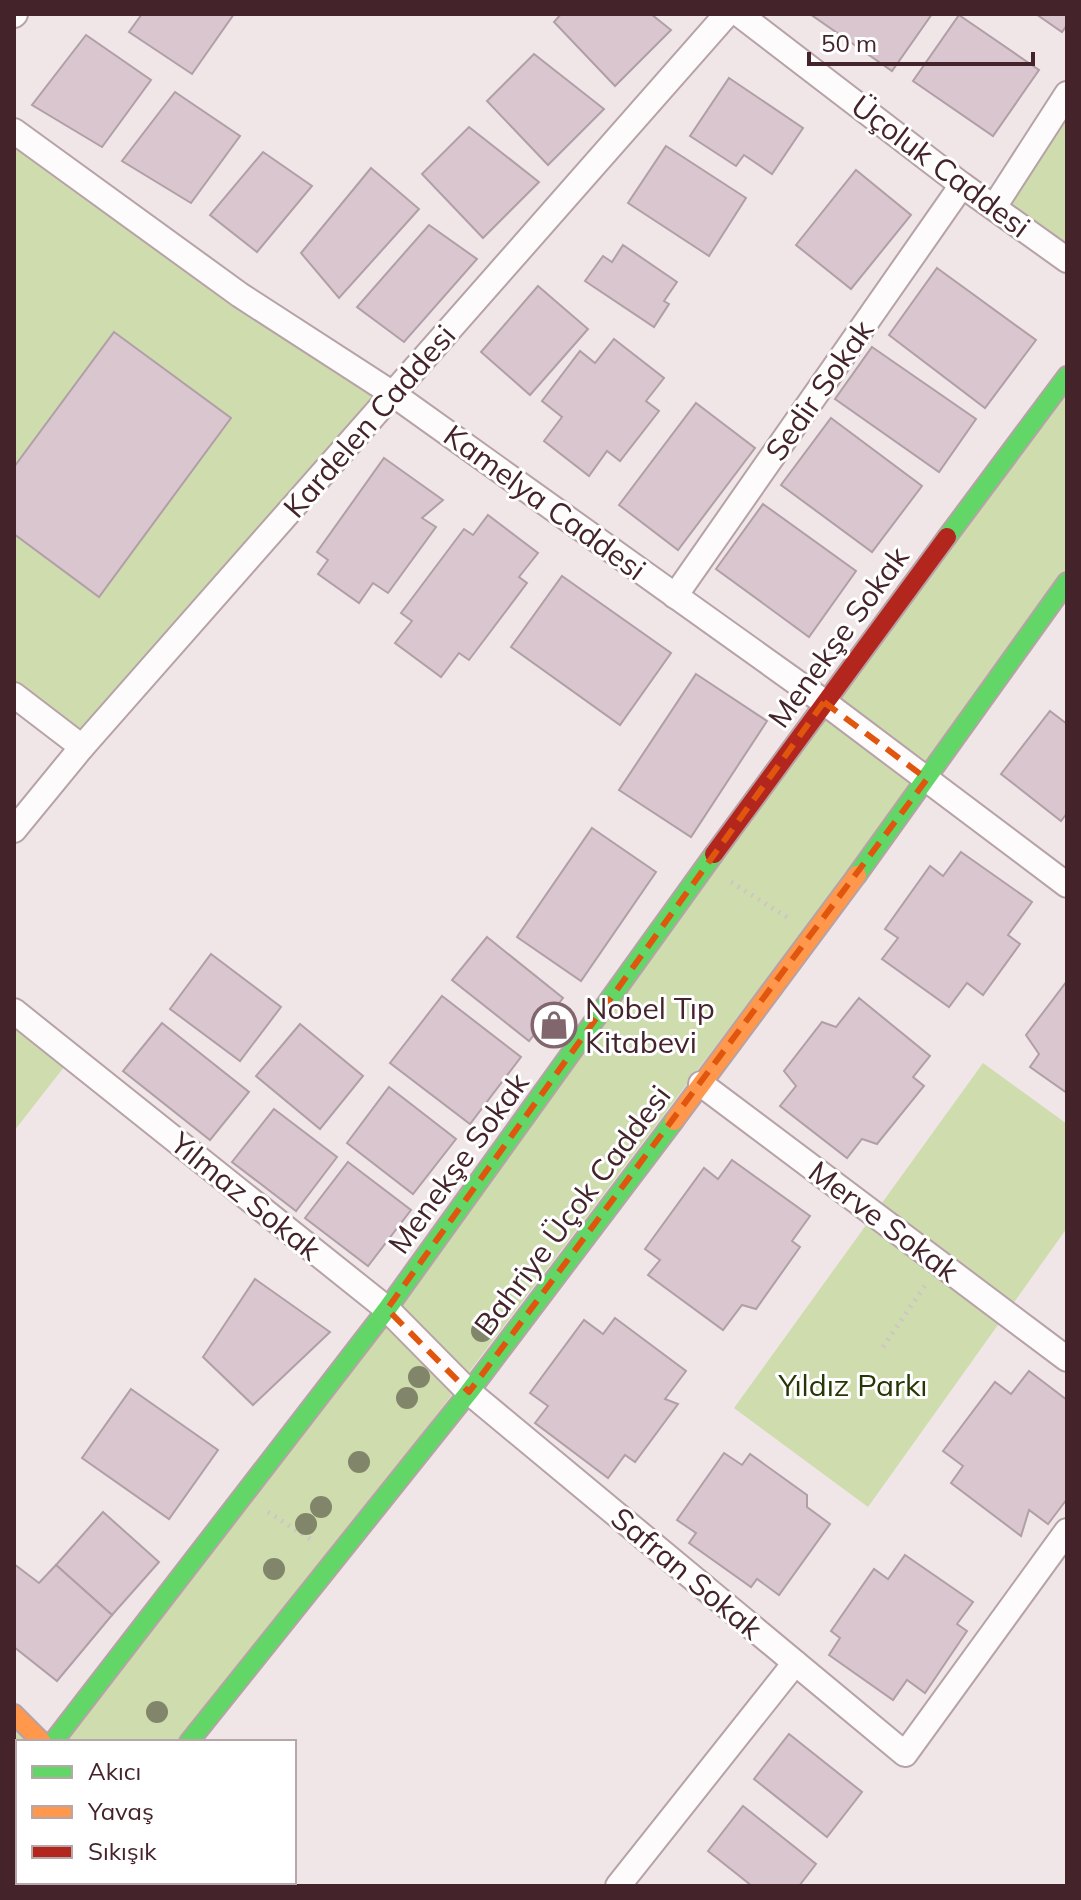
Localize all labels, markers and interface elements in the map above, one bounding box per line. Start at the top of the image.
scale bar [809,16,1033,66]
text: 50 m [821,28,877,58]
street label: Üçoluk Caddesi [844,87,1038,245]
street label: Sedir Sokak [757,312,882,468]
street label: Kardelen Caddesi [275,317,463,525]
street label: Kamelya Caddesi [436,416,654,588]
street label: Menekşe Sokak [760,539,917,735]
place label: Nobel Tıp Kitabevi [585,989,715,1061]
shop icon: Nobel Tıp Kitabevi [530,1001,578,1049]
street label: Menekşe Sokak [380,1065,537,1261]
street label: Bahriye Üçok Caddesi [466,1078,678,1342]
street label: Yılmaz Sokak [162,1123,329,1269]
street label: Merve Sokak [801,1152,967,1290]
park label: Yıldız Parkı [777,1366,928,1404]
street label: Safran Sokak [604,1499,771,1648]
legend [16,1740,296,1884]
text: Akıcı [88,1756,141,1786]
text: Yavaş [87,1796,154,1826]
text: Sıkışık [88,1836,157,1866]

